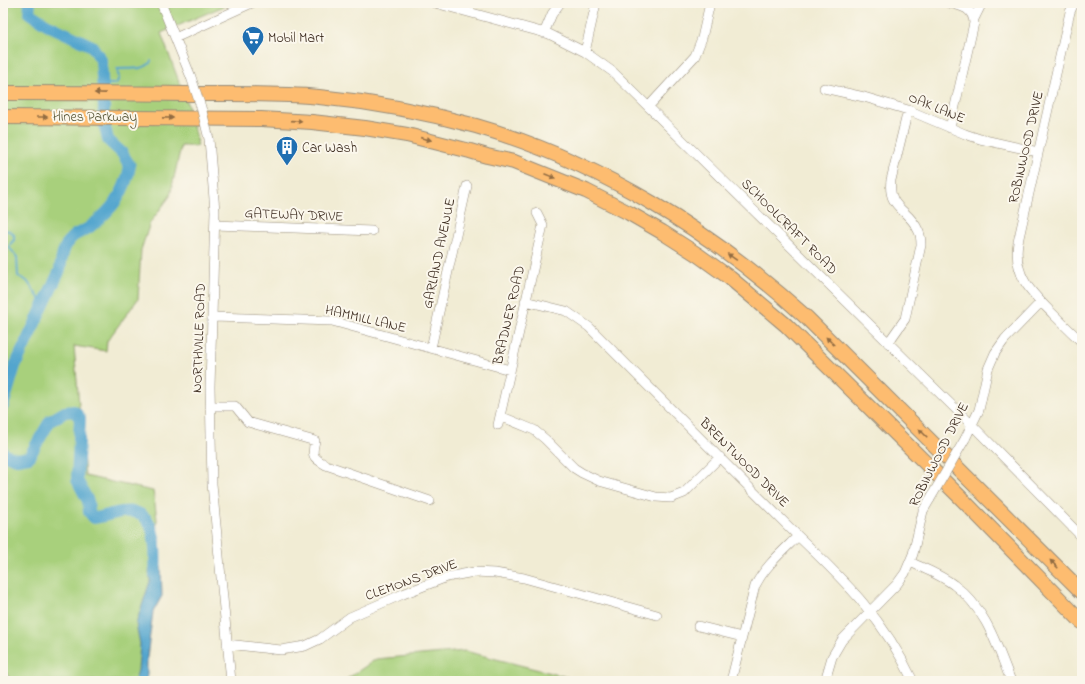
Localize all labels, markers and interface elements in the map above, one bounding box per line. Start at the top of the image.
supermarket icon: Mobil Mart [240,24,266,57]
place label: Mobil Mart [268,28,325,49]
street label: OAK LANE [905,87,968,129]
street label: ROBINWOOD DRIVE [1003,89,1050,206]
one-way arrow [94,90,106,97]
park label: Hines Parkway [53,107,137,129]
one-way arrow [36,114,49,120]
one-way arrow [162,115,175,121]
one-way arrow [291,117,303,124]
building icon: Car Wash [274,134,300,167]
one-way arrow [420,137,432,143]
place label: Car Wash [302,138,357,159]
one-way arrow [545,173,556,179]
street label: SCHOOLCRAFT ROAD [736,174,842,280]
street label: GARLAND AVENUE [417,196,461,311]
street label: GATEWAY DRIVE [244,203,344,228]
one-way arrow [727,253,737,261]
street label: BRADNER ROAD [488,264,531,368]
street label: NORTHVILLE ROAD [187,283,212,393]
street label: HAMMILL LANE [323,300,408,339]
one-way arrow [825,336,835,346]
street label: ROBINWOOD DRIVE [904,399,975,511]
street label: BRENTWOOD DRIVE [693,413,794,513]
one-way arrow [918,428,928,438]
street label: CLEMONS DRIVE [363,554,460,607]
one-way arrow [1049,559,1059,569]

